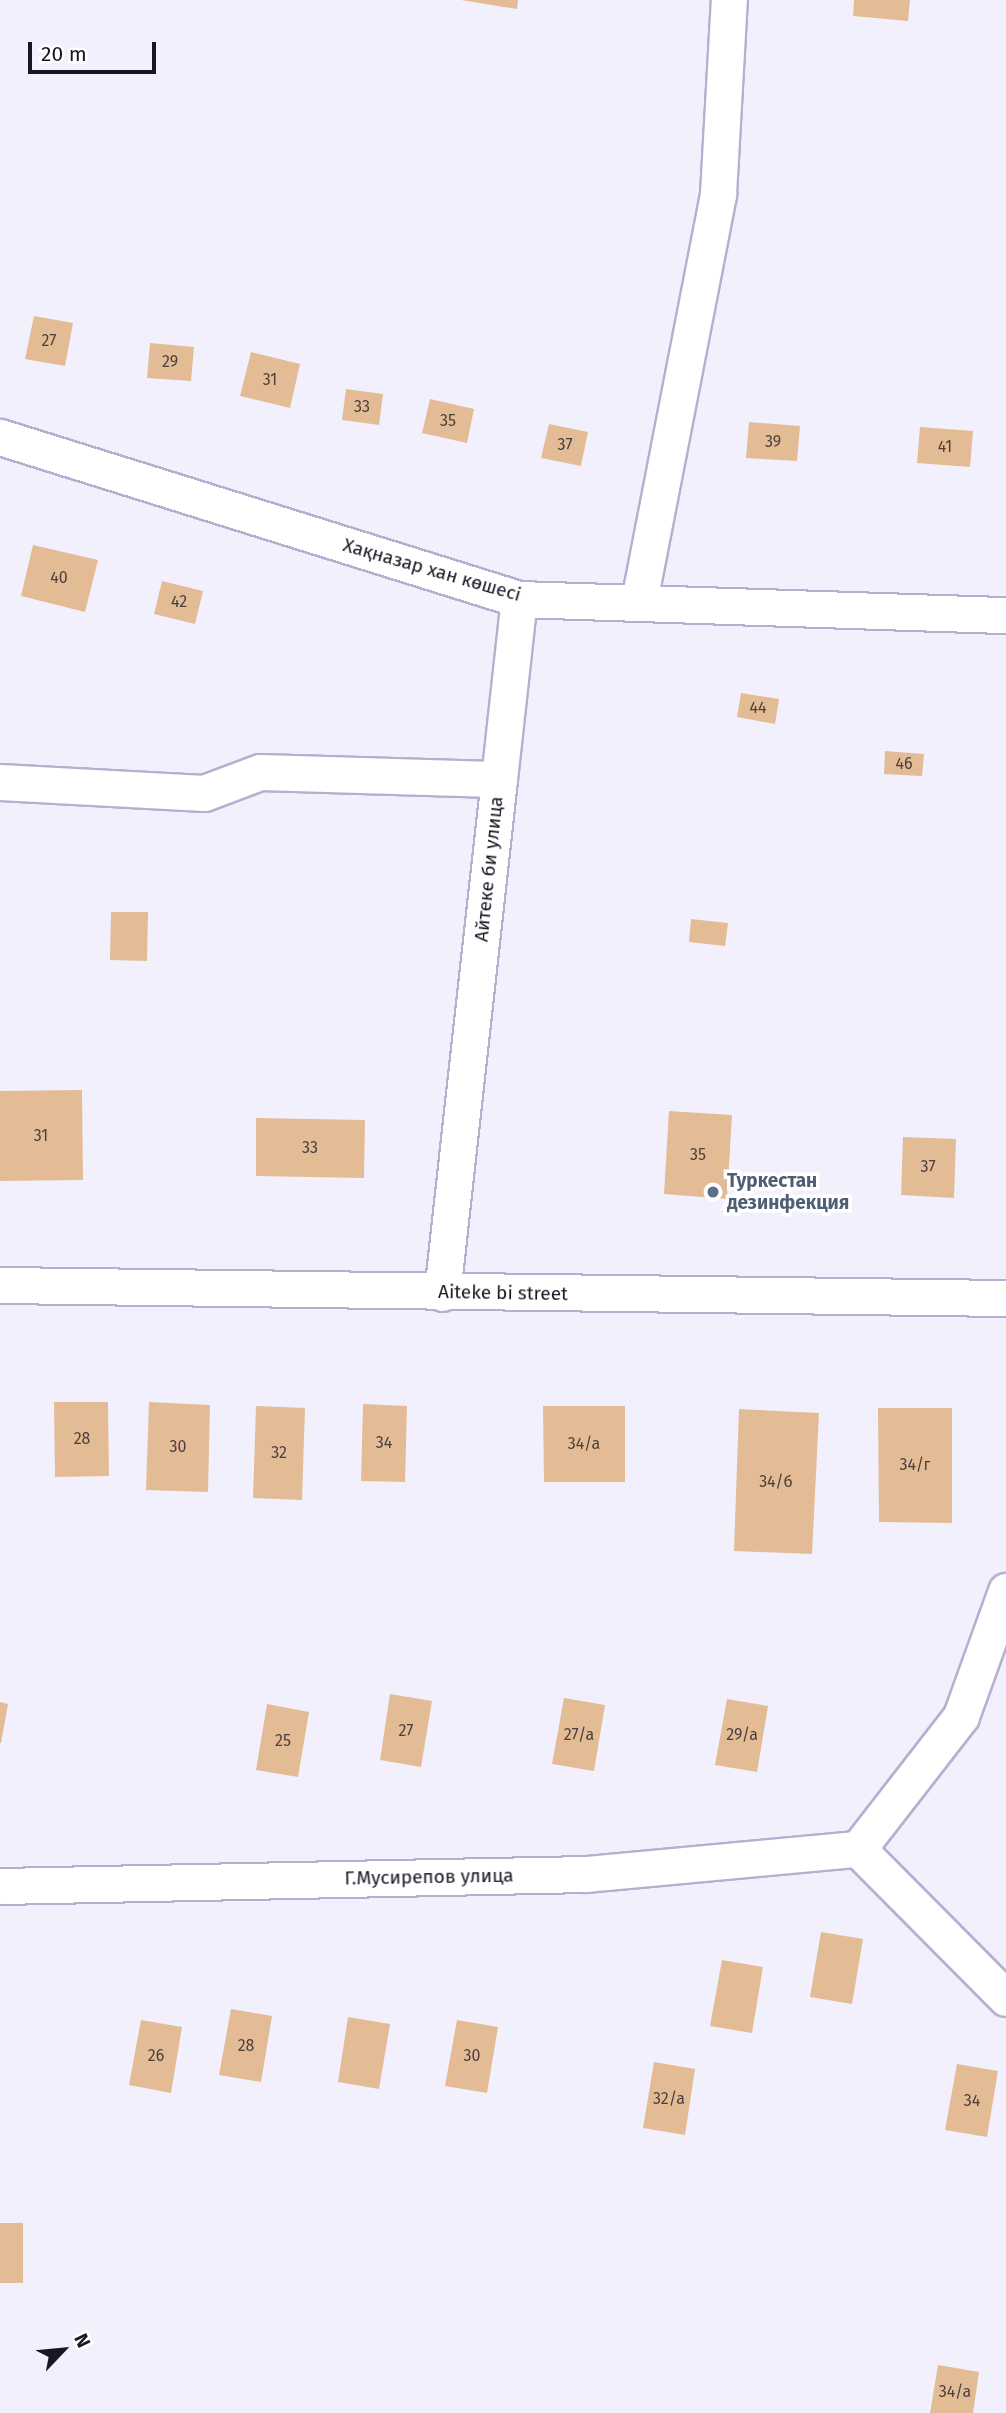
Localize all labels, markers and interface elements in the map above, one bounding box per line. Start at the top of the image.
scale bar [32,28,159,72]
text: 20 m [41,41,87,67]
house number: 27 [42,331,56,351]
house number: 29 [162,352,178,372]
house number: 31 [263,370,277,390]
house number: 33 [354,397,370,417]
house number: 35 [440,411,456,431]
house number: 39 [765,432,781,452]
house number: 37 [557,435,573,455]
house number: 41 [938,437,952,457]
street label: Хақназар хан көшесі [340,534,524,606]
house number: 40 [50,568,68,588]
house number: 42 [171,592,187,612]
house number: 44 [749,698,767,718]
house number: 46 [895,754,913,774]
street label: Айтеке би улица [470,795,508,943]
house number: 31 [34,1126,48,1146]
house number: 33 [302,1138,318,1158]
house number: 35 [690,1145,706,1165]
house number: 37 [920,1157,936,1177]
place label: Туркестан дезинфекция [727,1170,849,1214]
marker: Туркестан дезинфекция [705,1184,721,1200]
street label: Aiteke bi street [438,1280,568,1306]
house number: 28 [74,1429,90,1449]
house number: 34 [376,1433,392,1453]
house number: 34/а [568,1434,600,1454]
house number: 30 [170,1437,186,1457]
house number: 32 [271,1443,287,1463]
house number: 34/г [900,1455,930,1475]
house number: 34/б [759,1472,793,1492]
house number: 27 [399,1721,413,1741]
house number: 27/а [564,1725,594,1745]
house number: 29/а [726,1725,758,1745]
house number: 25 [275,1731,291,1751]
street label: Г.Мусирепов улица [344,1864,514,1890]
house number: 28 [238,2036,254,2056]
house number: 26 [148,2046,164,2066]
house number: 30 [464,2046,480,2066]
house number: 32/а [653,2089,685,2109]
house number: 34 [964,2091,980,2111]
north arrow [28,2315,98,2385]
text: N [69,2330,95,2351]
house number: 34/а [939,2382,971,2402]

